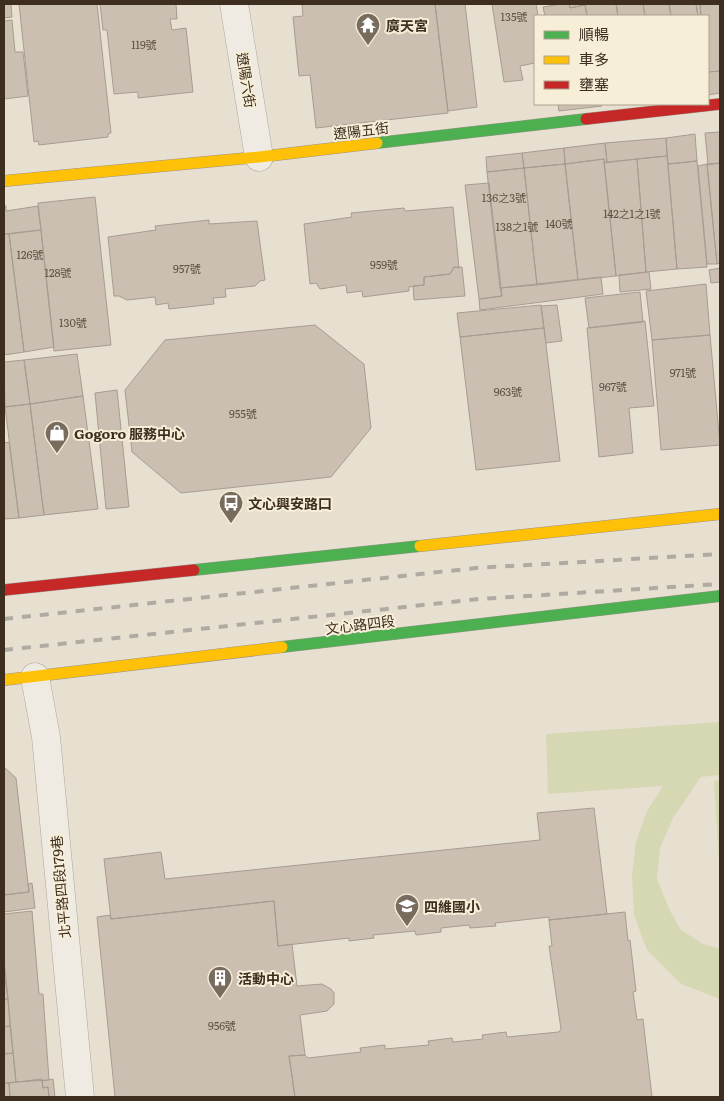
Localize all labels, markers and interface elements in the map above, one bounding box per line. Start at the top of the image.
house number: 135號 [501,8,527,24]
temple icon: 廣天宮 [355,12,381,46]
place label: 廣天宮 [386,15,428,35]
legend [534,15,709,105]
text: 順暢 [579,22,609,45]
house number: 119號 [131,36,157,52]
text: 車多 [579,47,609,70]
street label: 遼陽六街 [233,51,261,109]
text: 壅塞 [579,72,609,95]
street label: 遼陽五街 [332,117,390,143]
house number: 136之3號 [482,189,526,205]
house number: 142之1之1號 [603,205,661,221]
house number: 140號 [545,215,573,231]
house number: 138之1號 [496,218,538,234]
house number: 126號 [17,246,43,262]
house number: 959號 [370,256,398,272]
house number: 957號 [173,260,201,276]
house number: 128號 [44,264,72,280]
house number: 130號 [59,314,87,330]
house number: 971號 [670,364,696,380]
house number: 967號 [599,378,627,394]
house number: 963號 [494,383,522,399]
house number: 955號 [229,405,257,421]
shop icon: Gogoro 服務中心 [44,420,70,454]
place label: Gogoro 服務中心 [74,423,185,443]
bus stop icon: 文心興安路口 [218,490,244,524]
place label: 文心興安路口 [248,493,332,513]
street label: 文心路四段 [324,610,396,638]
street label: 北平路四段179巷 [46,834,74,940]
school or university icon: 四維國小 [394,893,420,927]
place label: 四維國小 [424,896,480,916]
building icon: 活動中心 [207,965,233,999]
place label: 活動中心 [238,968,294,988]
house number: 956號 [208,1017,236,1033]

